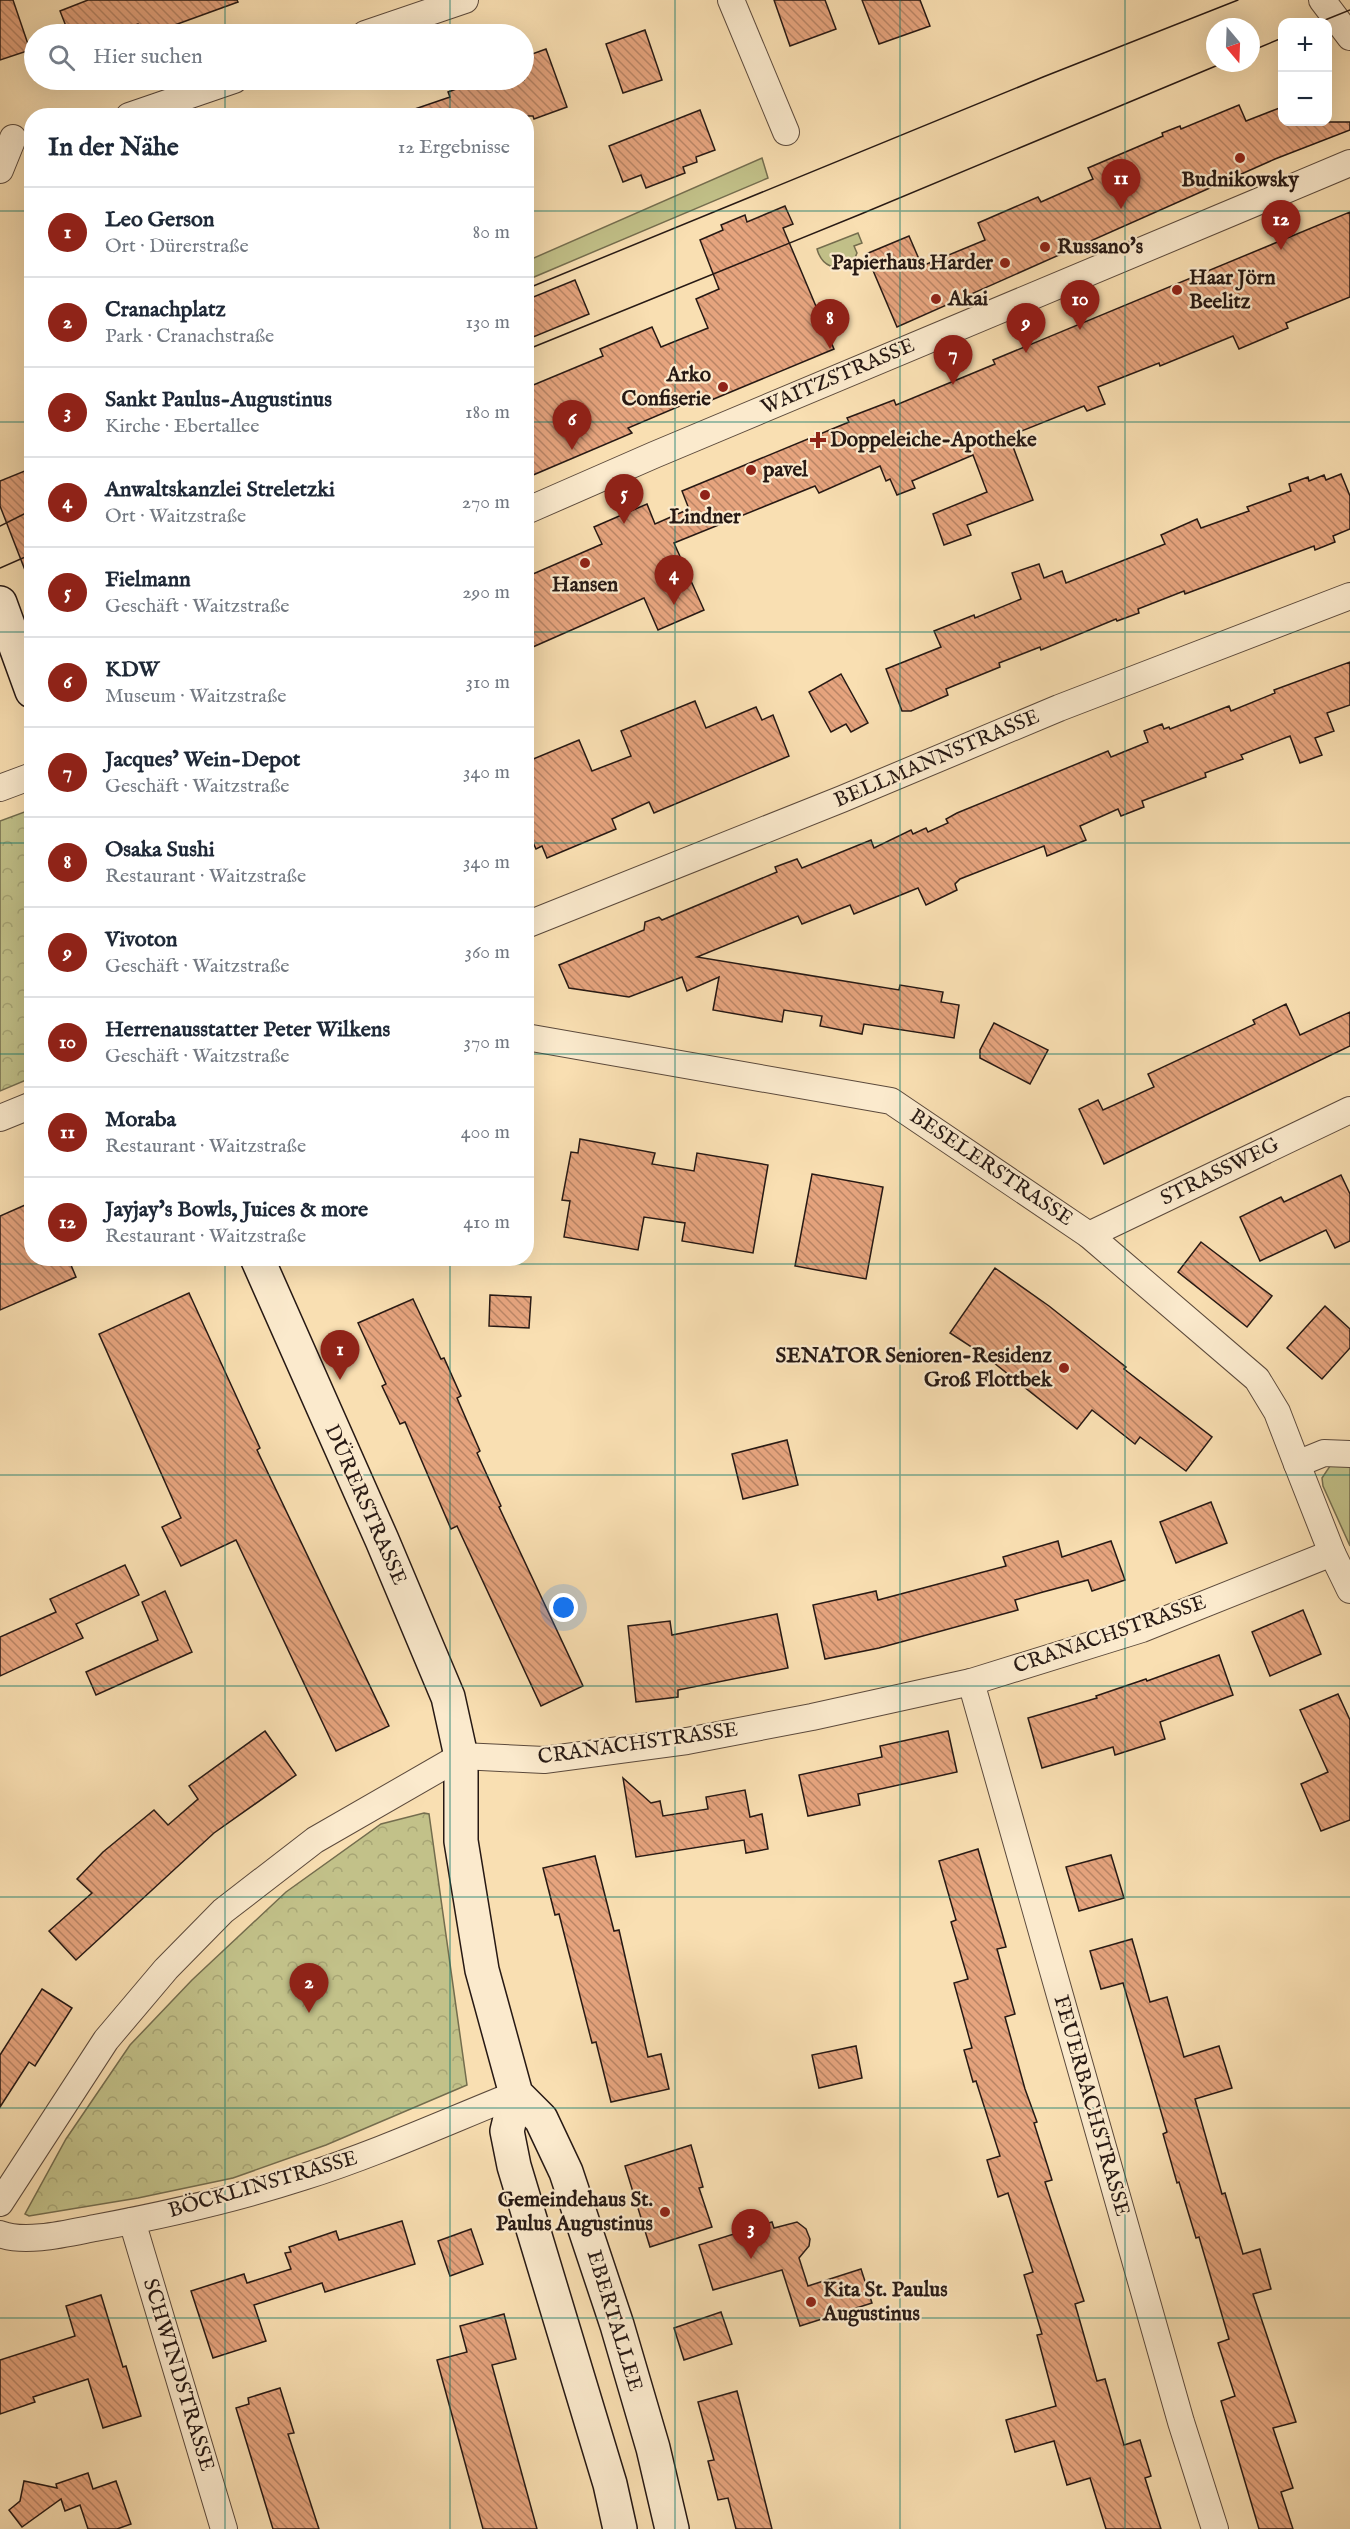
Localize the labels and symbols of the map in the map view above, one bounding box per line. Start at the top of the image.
north arrow [1206,18,1260,72]
marker: Budnikowsky [1233,151,1247,165]
pin: 11 [1102,160,1140,209]
place label: Budnikowsky [1181,167,1300,194]
pin: 12 [1262,200,1300,250]
place label: Russano's [1057,234,1143,261]
marker: Russano's [1038,240,1052,254]
place label: Papierhaus Harder [831,250,993,277]
marker: Papierhaus Harder [998,256,1012,270]
place label: Haar Jörn Beelitz [1189,265,1276,316]
pin: 10 [1060,280,1100,330]
marker: Haar Jörn Beelitz [1170,283,1184,297]
place label: Akai [947,286,989,313]
marker: Akai [929,292,943,306]
pin: 8 [810,300,850,349]
pin: 9 [1006,304,1046,353]
street label: WAITZSTRASSE [757,332,919,422]
pin: 7 [934,336,972,385]
place label: Arko Confiserie [621,362,712,413]
marker: Arko Confiserie [716,380,730,394]
pin: 6 [552,400,592,450]
place label: Doppeleiche-Apotheke [830,427,1037,454]
marker: Doppeleiche-Apotheke [811,433,825,447]
place label: pavel [762,457,809,484]
marker: pavel [744,463,758,477]
pin: 5 [604,474,644,524]
marker: Lindner [698,488,712,502]
place label: Lindner [669,504,741,531]
marker: Hansen [578,556,592,570]
pin: 4 [654,556,694,605]
place label: Hansen [552,572,618,599]
street label: BELLMANNSTRASSE [830,703,1044,815]
street label: BESELERSTRASSE [904,1103,1078,1233]
street label: STRASSWEG [1156,1131,1284,1212]
pin: 1 [320,1330,360,1380]
place label: SENATOR Senioren-Residenz Groß Flottbek [776,1343,1053,1394]
marker: SENATOR Senioren-Residenz Groß Flottbek [1057,1361,1071,1375]
street label: DÜRERSTRASSE [318,1421,412,1589]
street label: CRANACHSTRASSE [1010,1589,1210,1681]
your location [549,1593,578,1622]
street label: CRANACHSTRASSE [536,1717,740,1771]
pin: 2 [290,1964,328,2013]
street label: FEUERBACHSTRASSE [1046,1992,1136,2220]
street label: BÖCKLINSTRASSE [165,2145,361,2225]
place label: Gemeindehaus St. Paulus Augustinus [496,2187,653,2238]
marker: Gemeindehaus St. Paulus Augustinus [658,2205,672,2219]
pin: 3 [732,2210,771,2259]
street label: EBERTALLEE [580,2247,648,2395]
street label: SCHWINDSTRASSE [136,2275,220,2475]
place label: Kita St. Paulus Augustinus [822,2277,948,2328]
marker: Kita St. Paulus Augustinus [804,2295,818,2309]

